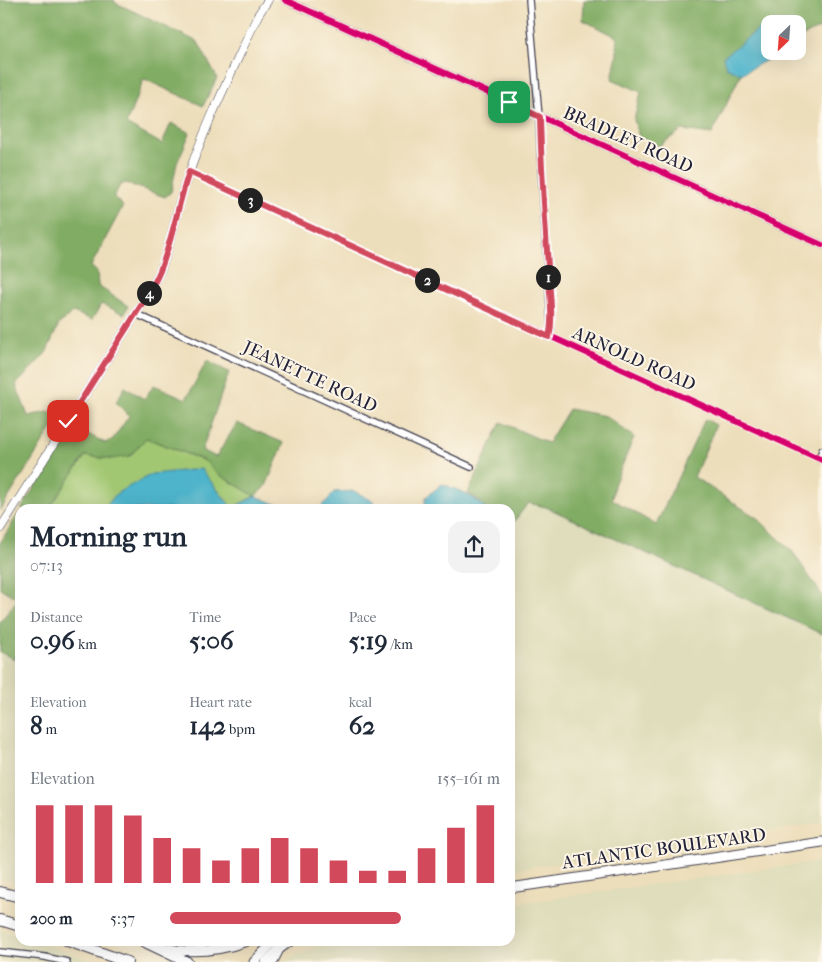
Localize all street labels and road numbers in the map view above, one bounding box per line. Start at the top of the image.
street label: BRADLEY ROAD [560,102,696,178]
street label: ARNOLD ROAD [568,322,699,396]
street label: JEANETTE ROAD [238,336,380,417]
street label: ATLANTIC BOULEVARD [560,824,767,874]

